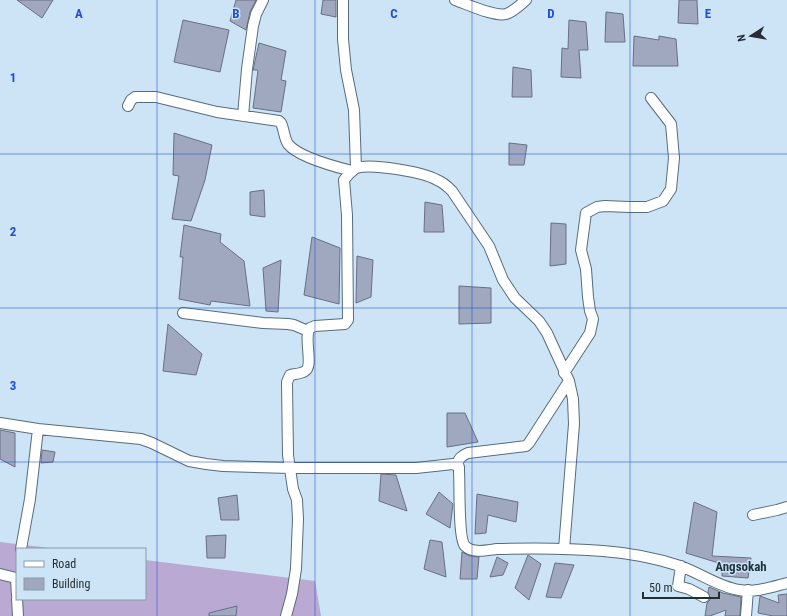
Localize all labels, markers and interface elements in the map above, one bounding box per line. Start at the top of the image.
text: A [75,6,83,21]
text: B [232,6,240,21]
text: C [390,6,398,21]
text: D [547,6,555,21]
text: E [705,6,712,21]
north arrow [731,16,771,56]
text: N [735,33,749,43]
text: 1 [10,70,16,85]
text: 2 [10,224,17,239]
text: 3 [10,378,16,393]
legend [16,548,146,600]
text: Road [52,557,76,571]
district label: Angsokah [715,559,767,574]
scale bar [643,574,719,600]
text: Building [52,577,90,591]
text: 50 m [649,581,673,595]

